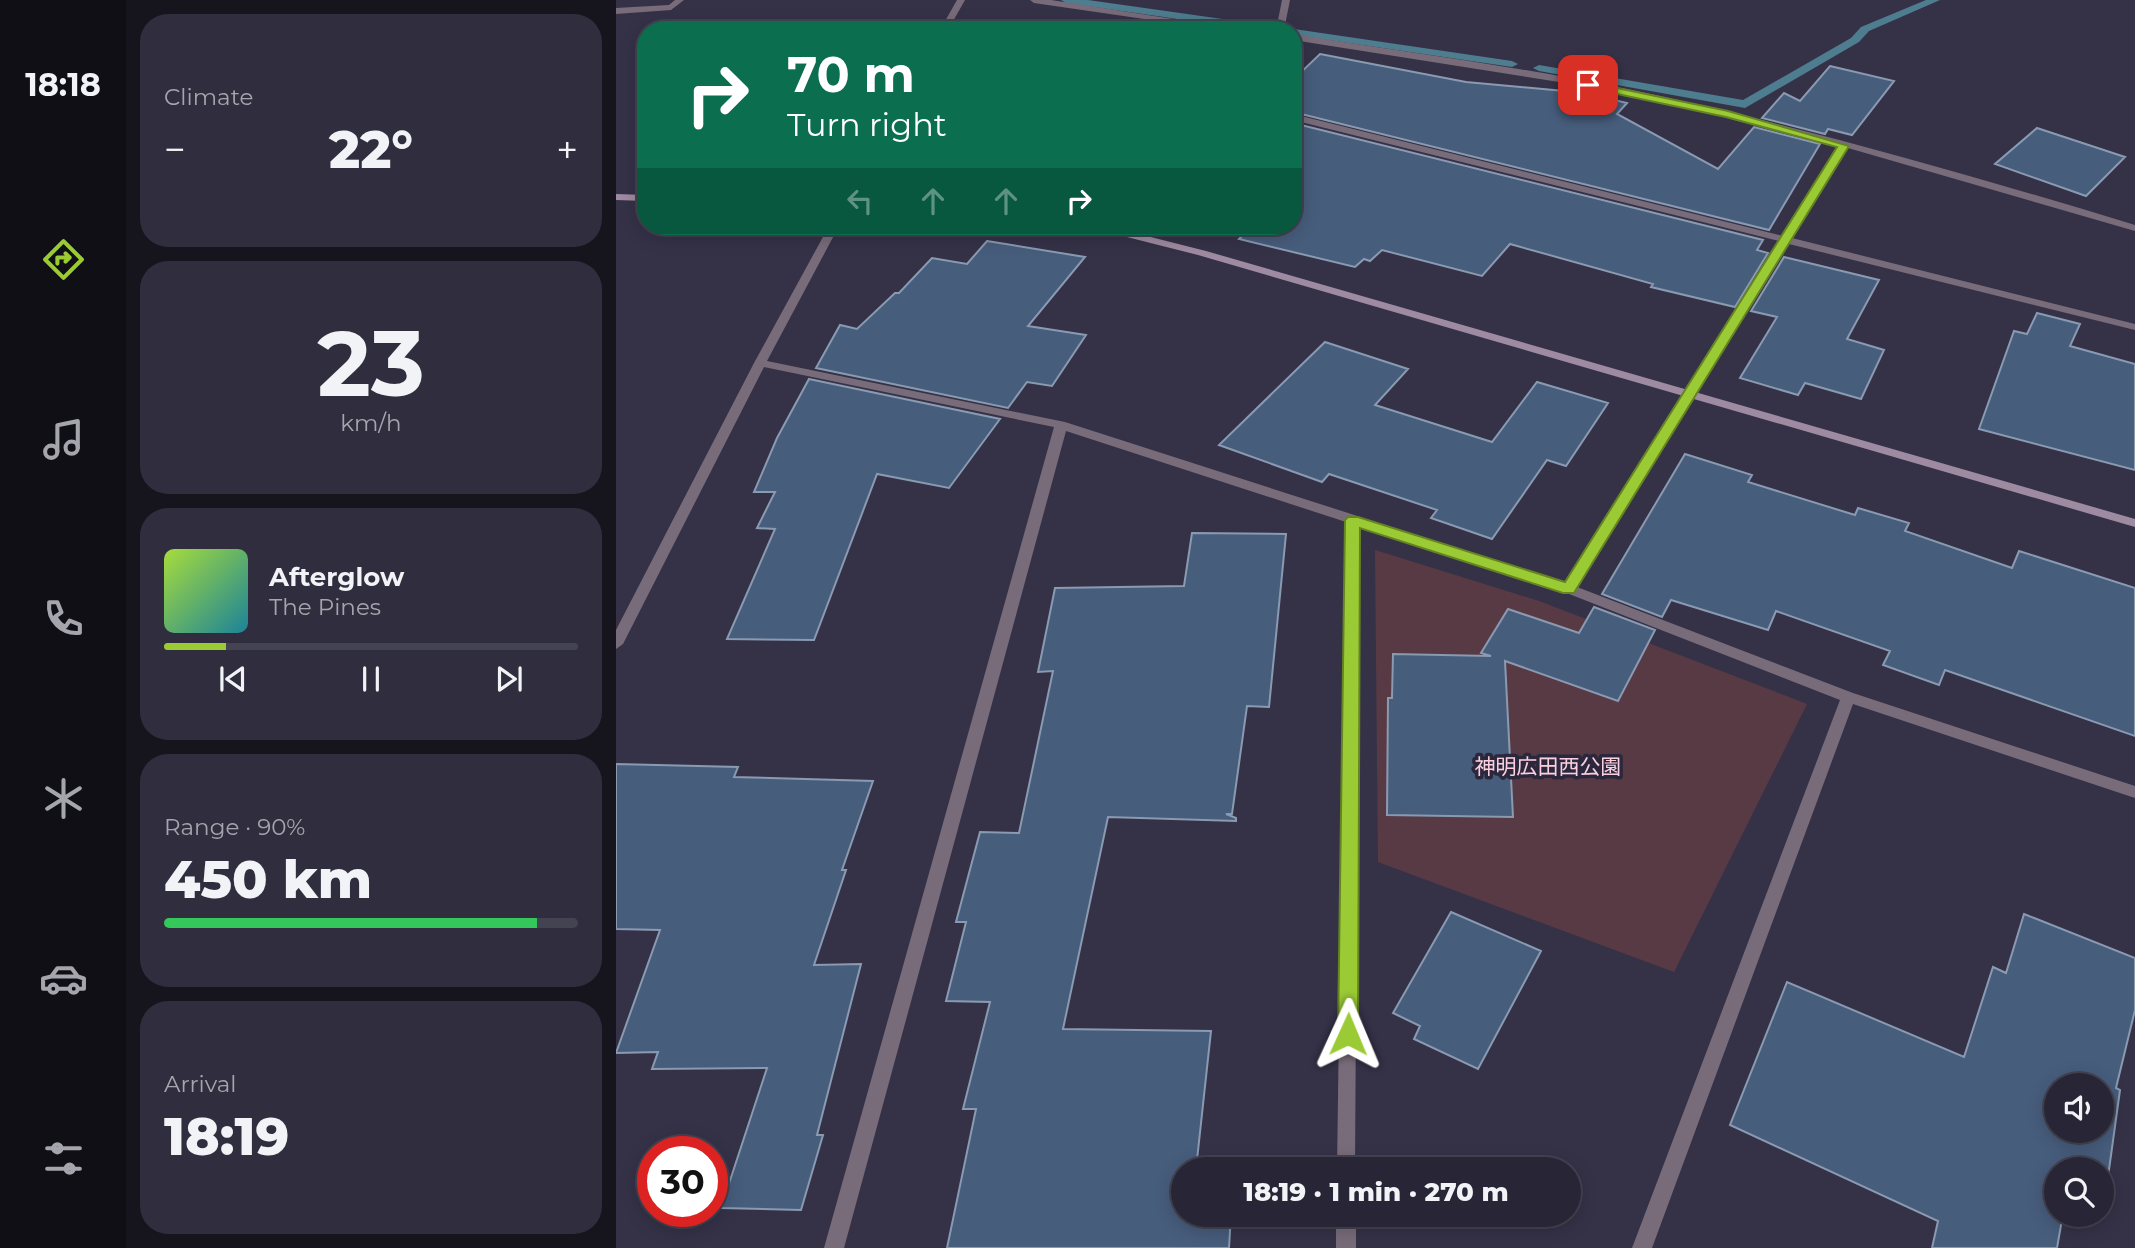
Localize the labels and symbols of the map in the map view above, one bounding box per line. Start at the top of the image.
pin [1558,55,1618,115]
park label: 神明広田西公園 [1475,754,1622,779]
position arrow [1311,997,1385,1071]
speed limit sign: 30 [637,1136,728,1227]

